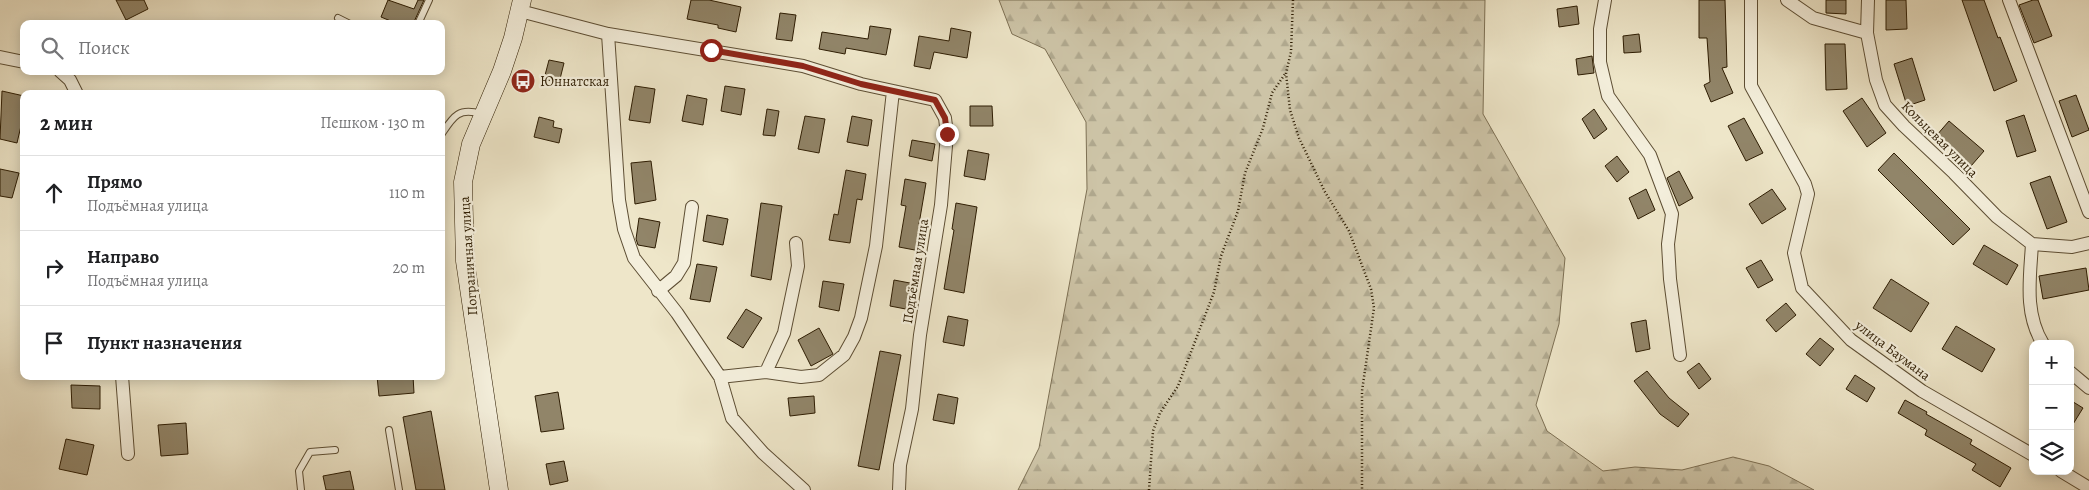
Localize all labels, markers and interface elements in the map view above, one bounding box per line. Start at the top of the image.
search box [20,20,445,75]
icon: search [38,34,66,62]
text: Поиск [78,35,130,61]
route start [700,39,723,62]
bus stop icon: Юннатская [510,68,536,94]
place label: Юннатская [540,72,609,91]
street label: Кольцевая улица [1897,97,1983,182]
text: 2 мин [40,109,93,137]
text: Пешком · 130 m [320,112,425,134]
route end [936,123,959,146]
text: Прямо [87,169,142,195]
icon: ahead [40,179,68,207]
text: 110 m [389,182,425,204]
text: Подъёмная улица [87,195,208,217]
street label: Пограничная улица [455,195,482,316]
street label: Подъёмная улица [898,217,933,325]
text: Направо [87,244,159,270]
icon: right [40,254,68,282]
text: 20 m [392,257,425,279]
text: Подъёмная улица [87,270,208,292]
street label: улица Баумана [1850,315,1935,385]
icon: arrive [40,329,68,357]
text: Пункт назначения [87,330,242,356]
map controls [2029,340,2074,475]
button: + [2029,340,2074,385]
button: − [2029,385,2074,430]
button: layers [2029,430,2074,475]

